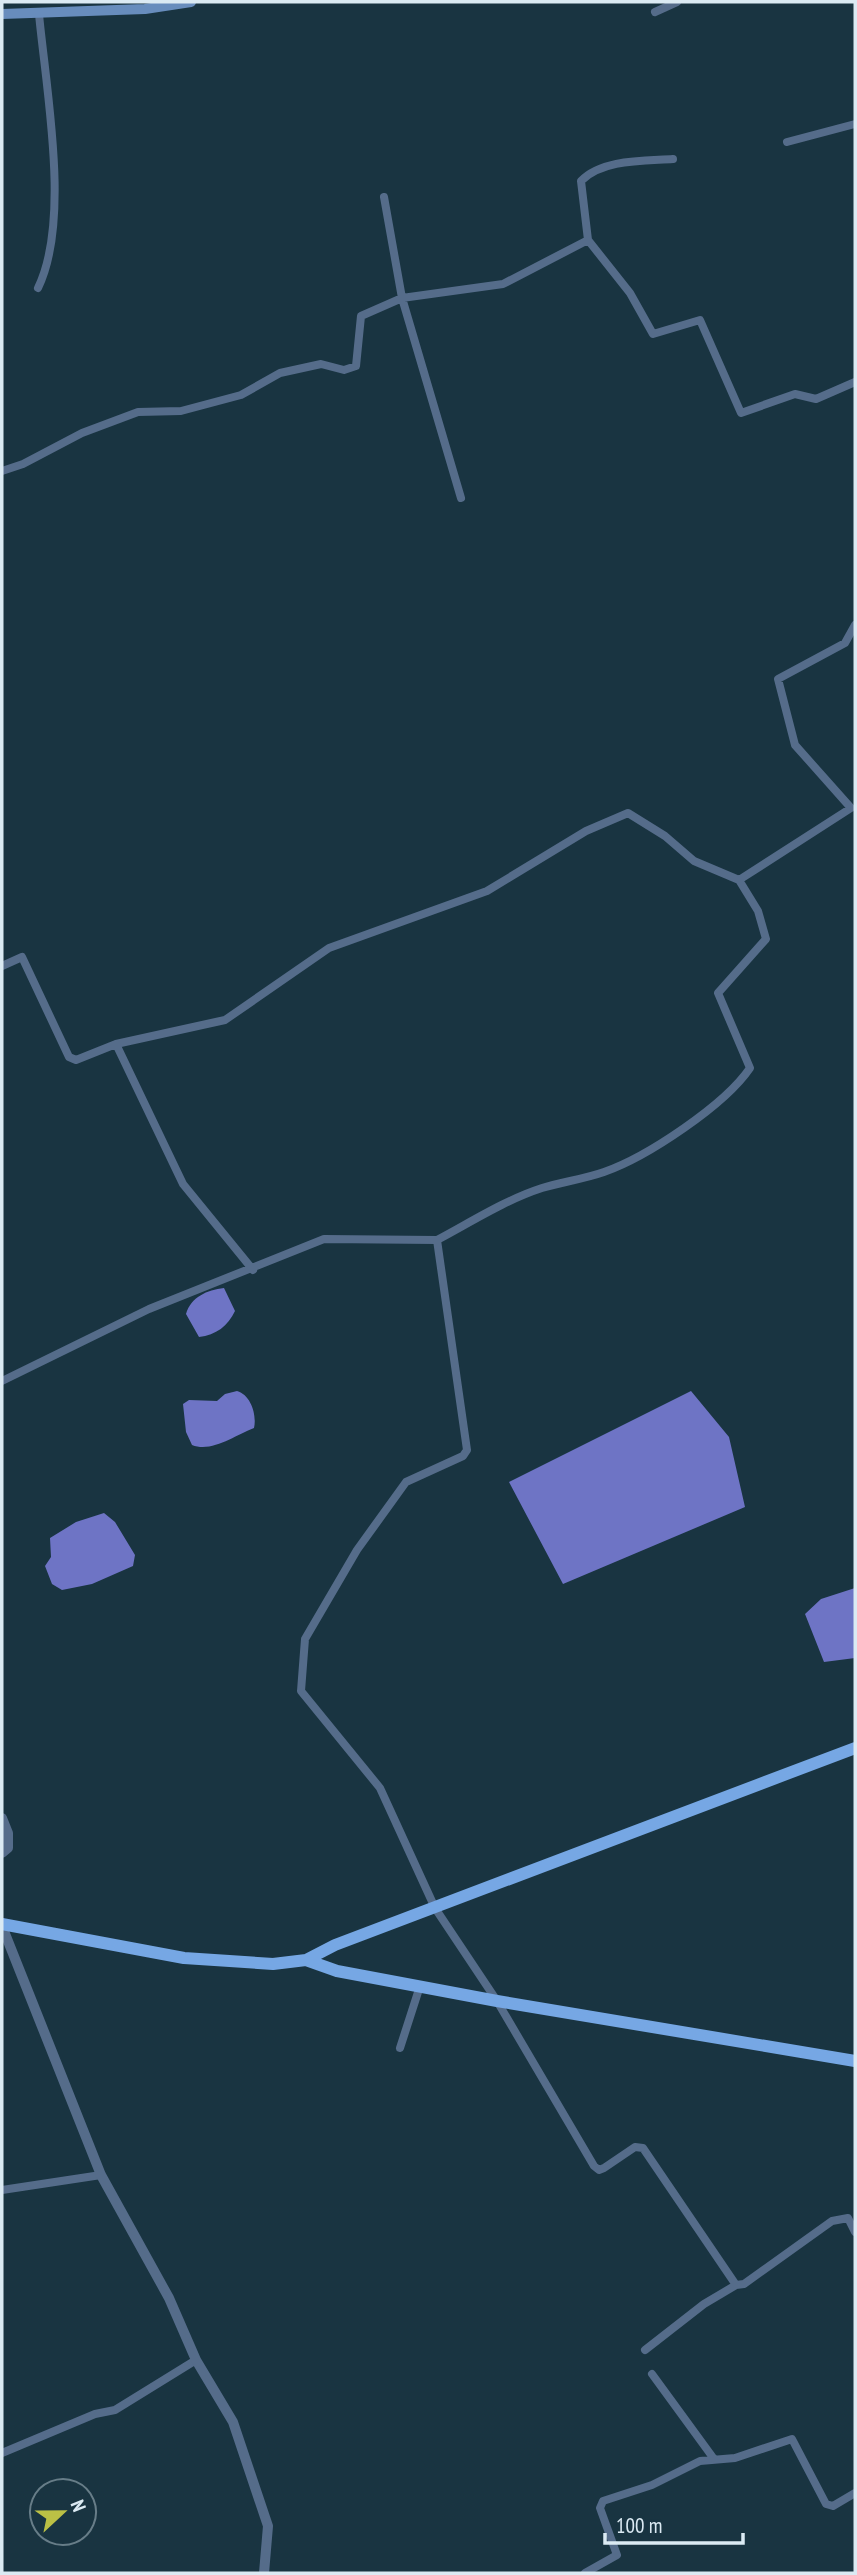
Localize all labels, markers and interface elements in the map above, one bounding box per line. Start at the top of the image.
north arrow [28,2477,98,2547]
text: N [66,2496,92,2515]
scale bar [605,2502,743,2546]
text: 100 m [616,2512,662,2539]

